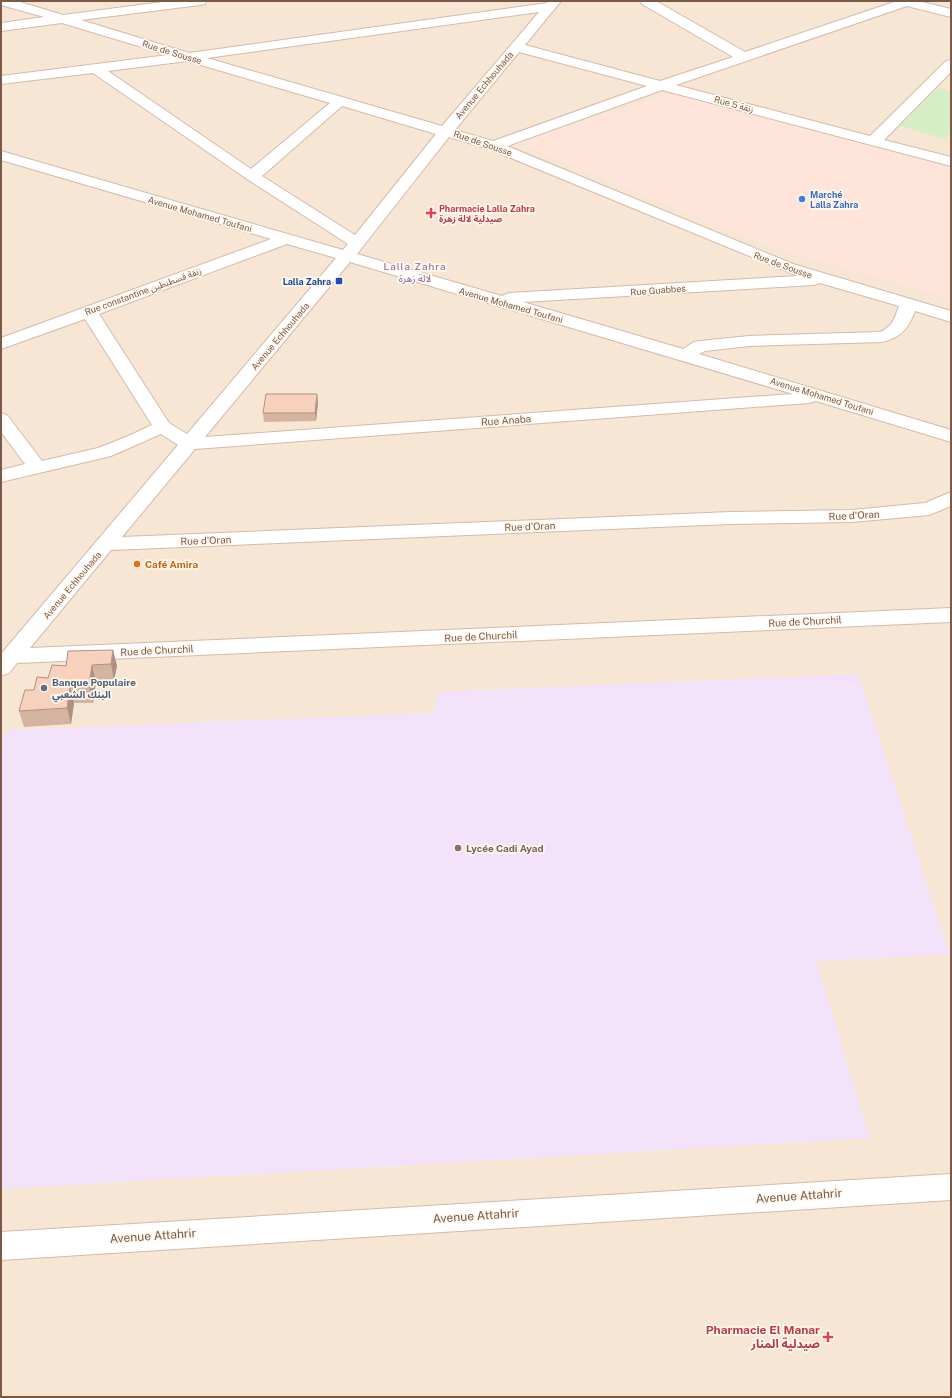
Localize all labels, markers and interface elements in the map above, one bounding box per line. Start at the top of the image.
street label: Rue de Sousse [141,38,203,66]
street label: Avenue Echhouhada [453,49,515,121]
street label: Rue 5 زنقة [713,93,755,116]
street label: Rue de Sousse [452,128,514,158]
place label: Marché Lalla Zahra [810,189,858,210]
street label: Avenue Mohamed Toufani [147,194,253,234]
marker: Marché Lalla Zahra [797,194,807,204]
place label: Pharmacie Lalla Zahra صيدلية لالة زهرة [439,203,535,225]
marker: Pharmacie Lalla Zahra صيدلية لالة زهرة [426,208,436,218]
street label: Rue de Sousse [752,249,814,281]
district label: Lalla Zahra لالة زهرة [384,260,446,285]
street label: Rue constantine زنقة قسطنطين [83,265,203,318]
place label: Lalla Zahra [283,276,331,287]
marker: Lalla Zahra [334,276,344,286]
street label: Rue Guabbes [630,283,687,297]
street label: Avenue Mohamed Toufani [458,285,564,325]
street label: Avenue Echhouhada [249,300,311,372]
street label: Avenue Mohamed Toufani [769,375,875,417]
street label: Rue Anaba [480,412,532,428]
street label: Rue d'Oran [828,508,880,522]
street label: Rue d'Oran [504,519,556,533]
street label: Rue d'Oran [180,533,232,547]
street label: Avenue Echhouhada [41,549,103,621]
place label: Café Amira [145,558,198,570]
marker: Café Amira [132,559,142,569]
street label: Rue de Churchil [768,613,842,629]
street label: Rue de Churchil [444,628,518,644]
street label: Rue de Churchil [120,642,194,658]
place label: Banque Populaire البنك الشعبي [52,676,136,703]
marker: Banque Populaire البنك الشعبي [39,683,49,693]
place label: Lycée Cadi Ayad [466,842,544,854]
marker: Lycée Cadi Ayad [453,843,463,853]
street label: Avenue Attahrir [755,1186,843,1206]
street label: Avenue Attahrir [432,1206,520,1226]
street label: Avenue Attahrir [109,1226,197,1246]
place label: Pharmacie El Manar صيدلية المنار [706,1323,820,1351]
marker: Pharmacie El Manar صيدلية المنار [823,1332,833,1342]

